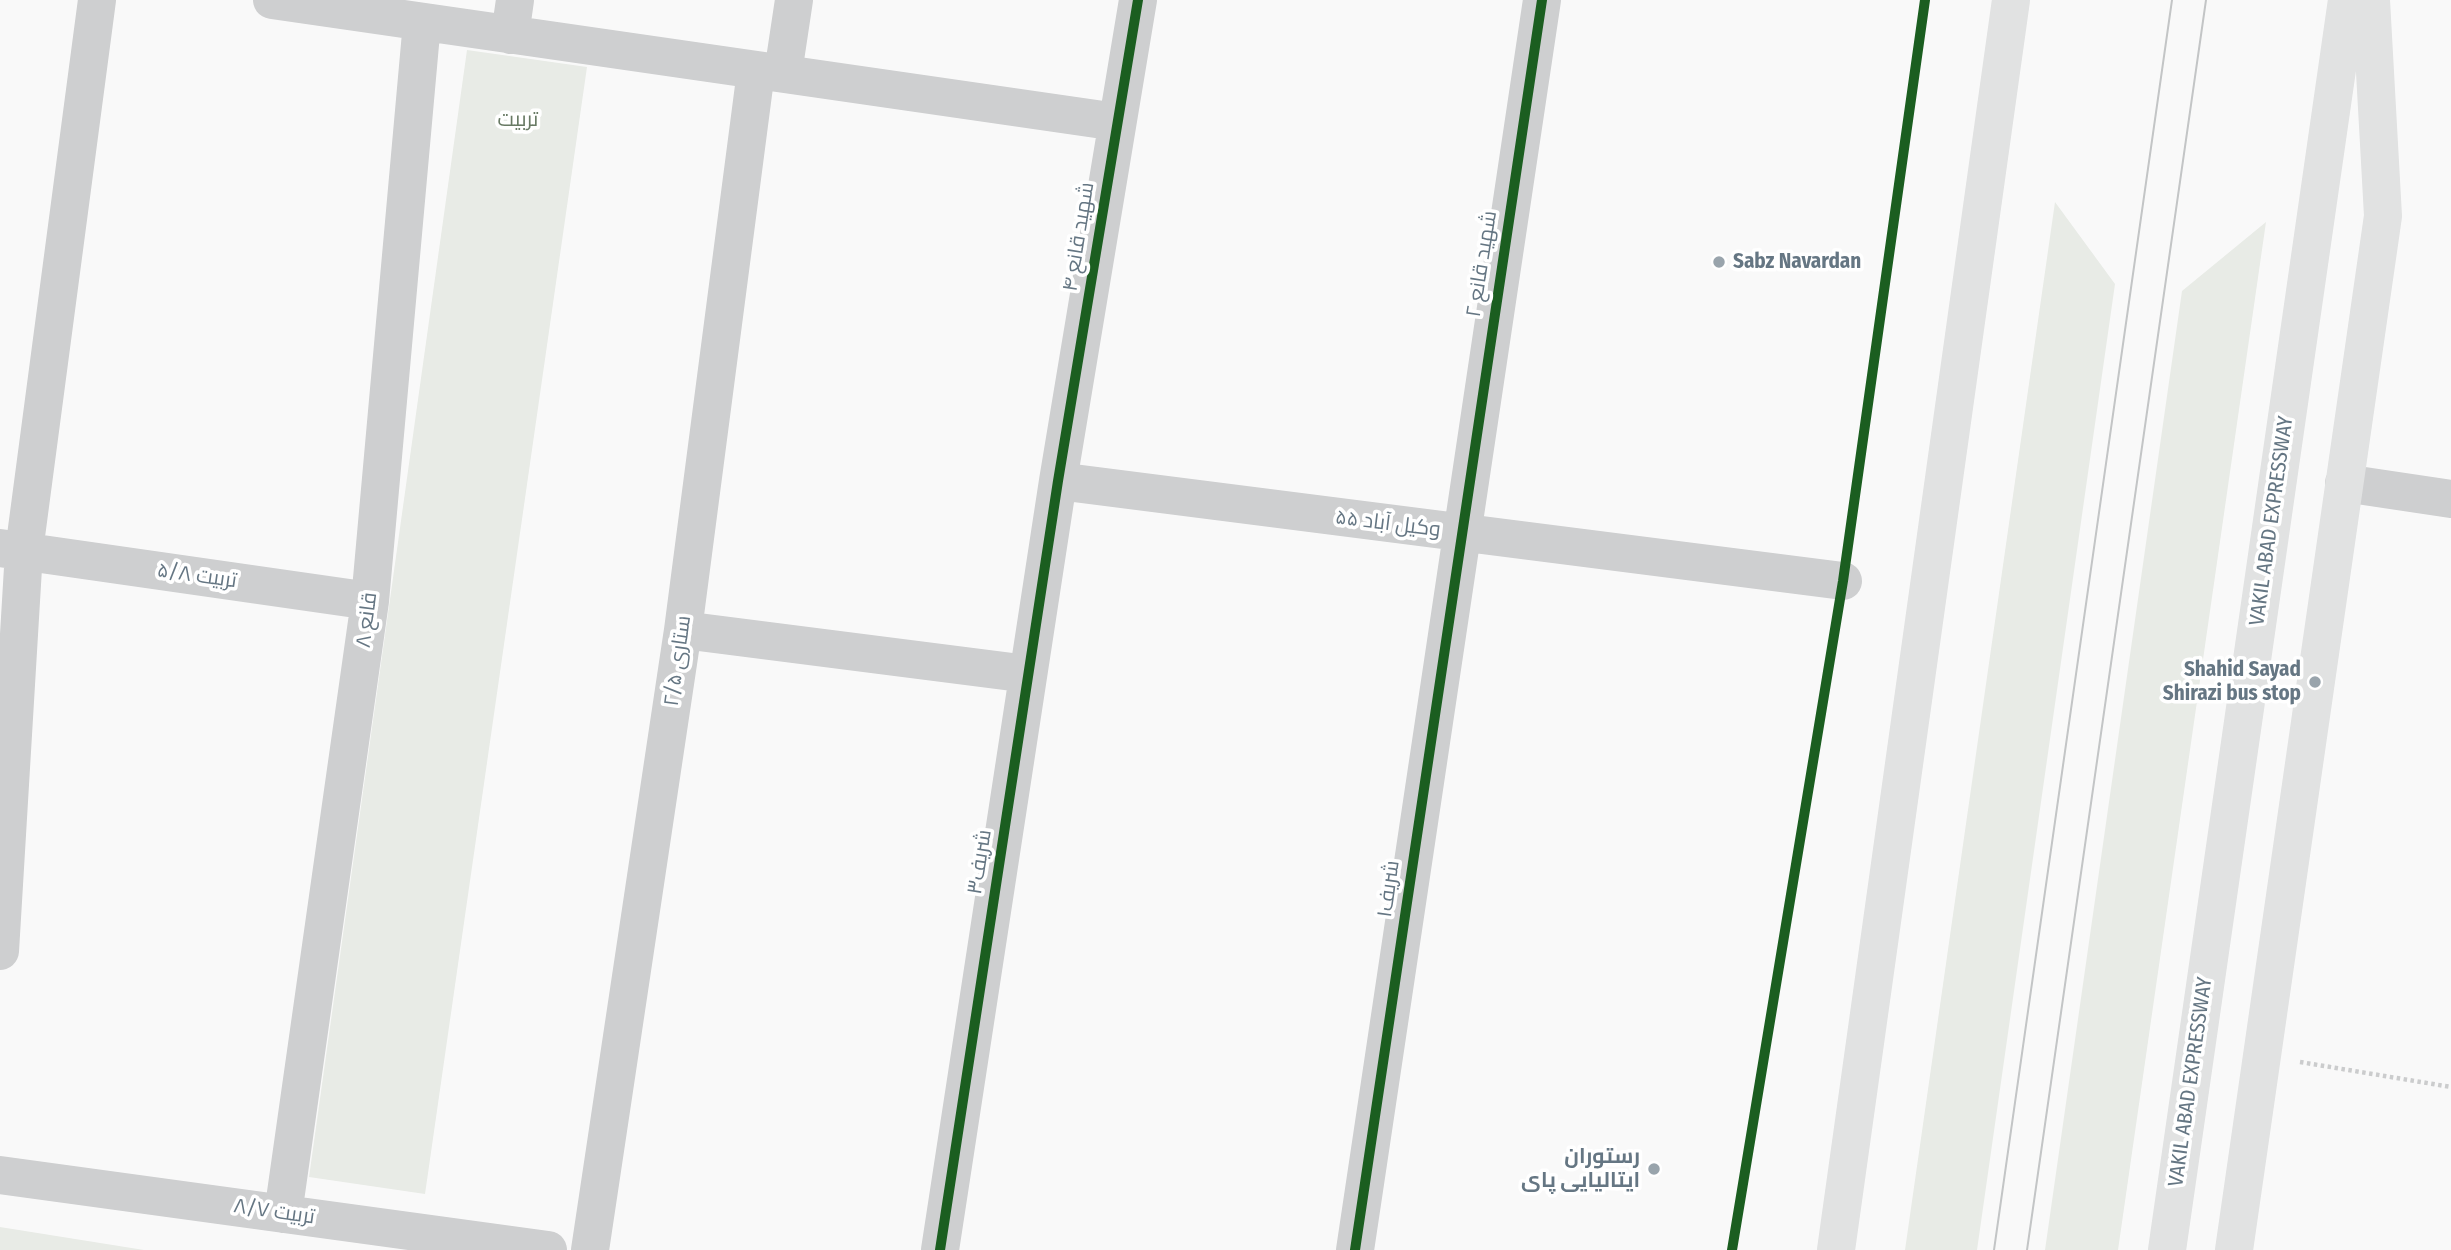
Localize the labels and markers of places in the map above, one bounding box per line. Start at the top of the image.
place label: Sabz Navardan [1733,249,1861,275]
marker: Sabz Navardan [1711,254,1727,270]
place label: Shahid Sayad Shirazi bus stop [2163,657,2301,707]
marker: Shahid Sayad Shirazi bus stop [2307,674,2323,690]
place label: رستوران ایتالیایی پای [1521,1144,1640,1194]
marker: رستوران ایتالیایی پای [1646,1161,1662,1177]

